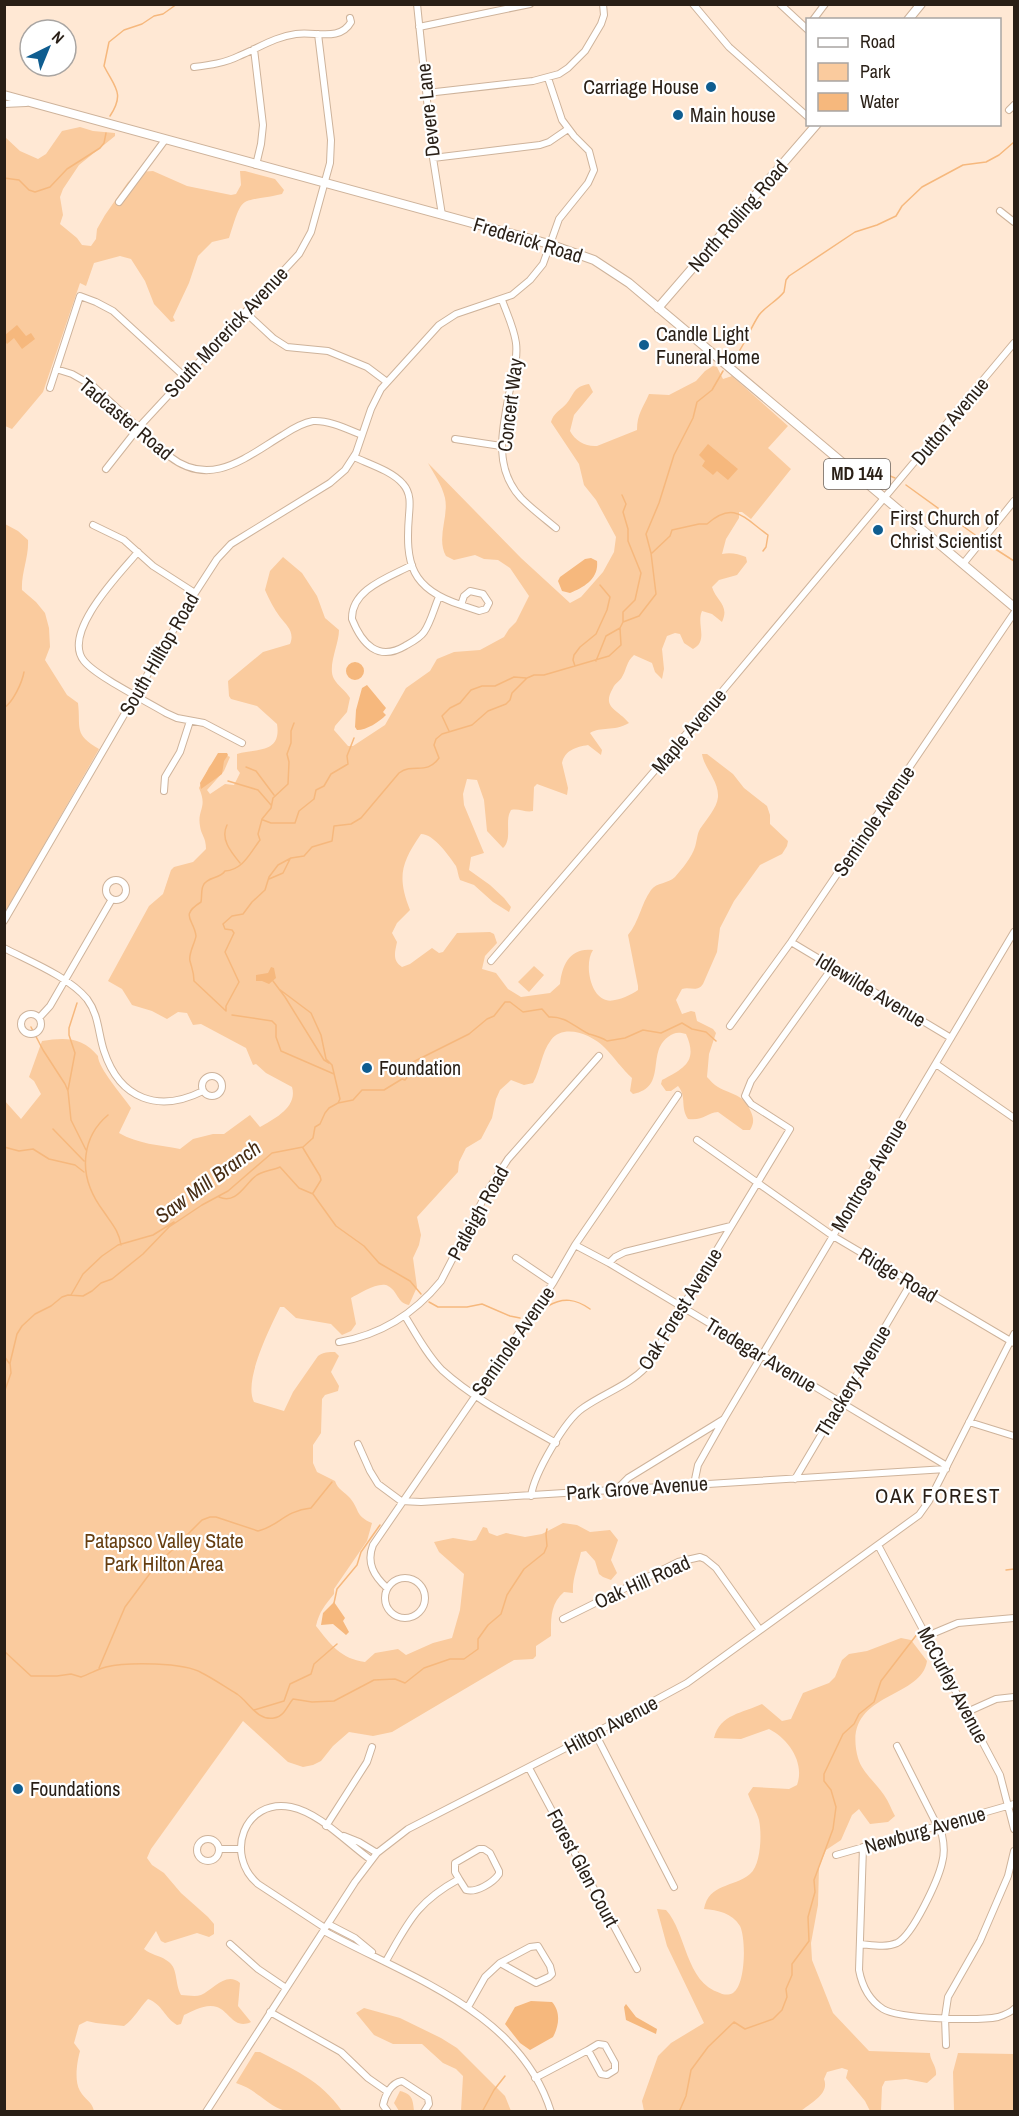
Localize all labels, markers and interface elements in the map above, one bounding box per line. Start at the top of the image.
north arrow [18,18,78,78]
legend [806,18,1001,126]
text: N [47,26,69,48]
text: Road [860,29,895,54]
text: Park [860,59,891,84]
street label: Devere Lane [409,62,446,158]
place label: Carriage House [583,73,699,100]
marker: Carriage House [704,80,718,94]
text: Water [860,89,899,114]
place label: Main house [690,101,776,128]
marker: Main house [671,108,685,122]
street label: North Rolling Road [682,154,794,277]
street label: Frederick Road [470,210,586,269]
street label: South Morerick Avenue [158,260,294,403]
place label: Candle Light Funeral Home [656,320,760,370]
marker: Candle Light Funeral Home [637,338,651,352]
street label: Concert Way [490,356,529,453]
street label: Tadcaster Road [74,371,179,466]
street label: Dutton Avenue [905,371,994,470]
road number: MD 144 [824,459,890,489]
place label: First Church of Christ Scientist [890,504,1003,554]
marker: First Church of Christ Scientist [871,523,885,537]
street label: South Hilltop Road [112,587,205,720]
street label: Maple Avenue [645,682,732,779]
street label: Seminole Avenue [827,760,921,881]
street label: Idlewilde Avenue [811,946,931,1033]
place label: Foundation [379,1054,461,1081]
marker: Foundation [360,1061,374,1075]
street label: Montrose Avenue [824,1113,913,1236]
water label: Saw Mill Branch [149,1133,267,1230]
street label: Patleigh Road [441,1161,515,1265]
street label: Ridge Road [854,1240,943,1309]
street label: Oak Forest Avenue [631,1243,728,1375]
street label: Seminole Avenue [465,1280,560,1401]
street label: Tredegar Avenue [701,1311,822,1398]
street label: Thackery Avenue [808,1320,897,1442]
street label: Park Grove Avenue [565,1469,709,1506]
district label: OAK FOREST [875,1481,1001,1510]
park label: Patapsco Valley State Park Hilton Area [84,1527,244,1577]
street label: Oak Hill Road [590,1548,694,1615]
street label: McCurley Avenue [911,1622,995,1748]
street label: Hilton Avenue [559,1689,662,1760]
place label: Foundations [30,1775,120,1802]
marker: Foundations [11,1782,25,1796]
street label: Newburg Avenue [861,1799,988,1860]
street label: Forest Glen Court [541,1804,626,1932]

